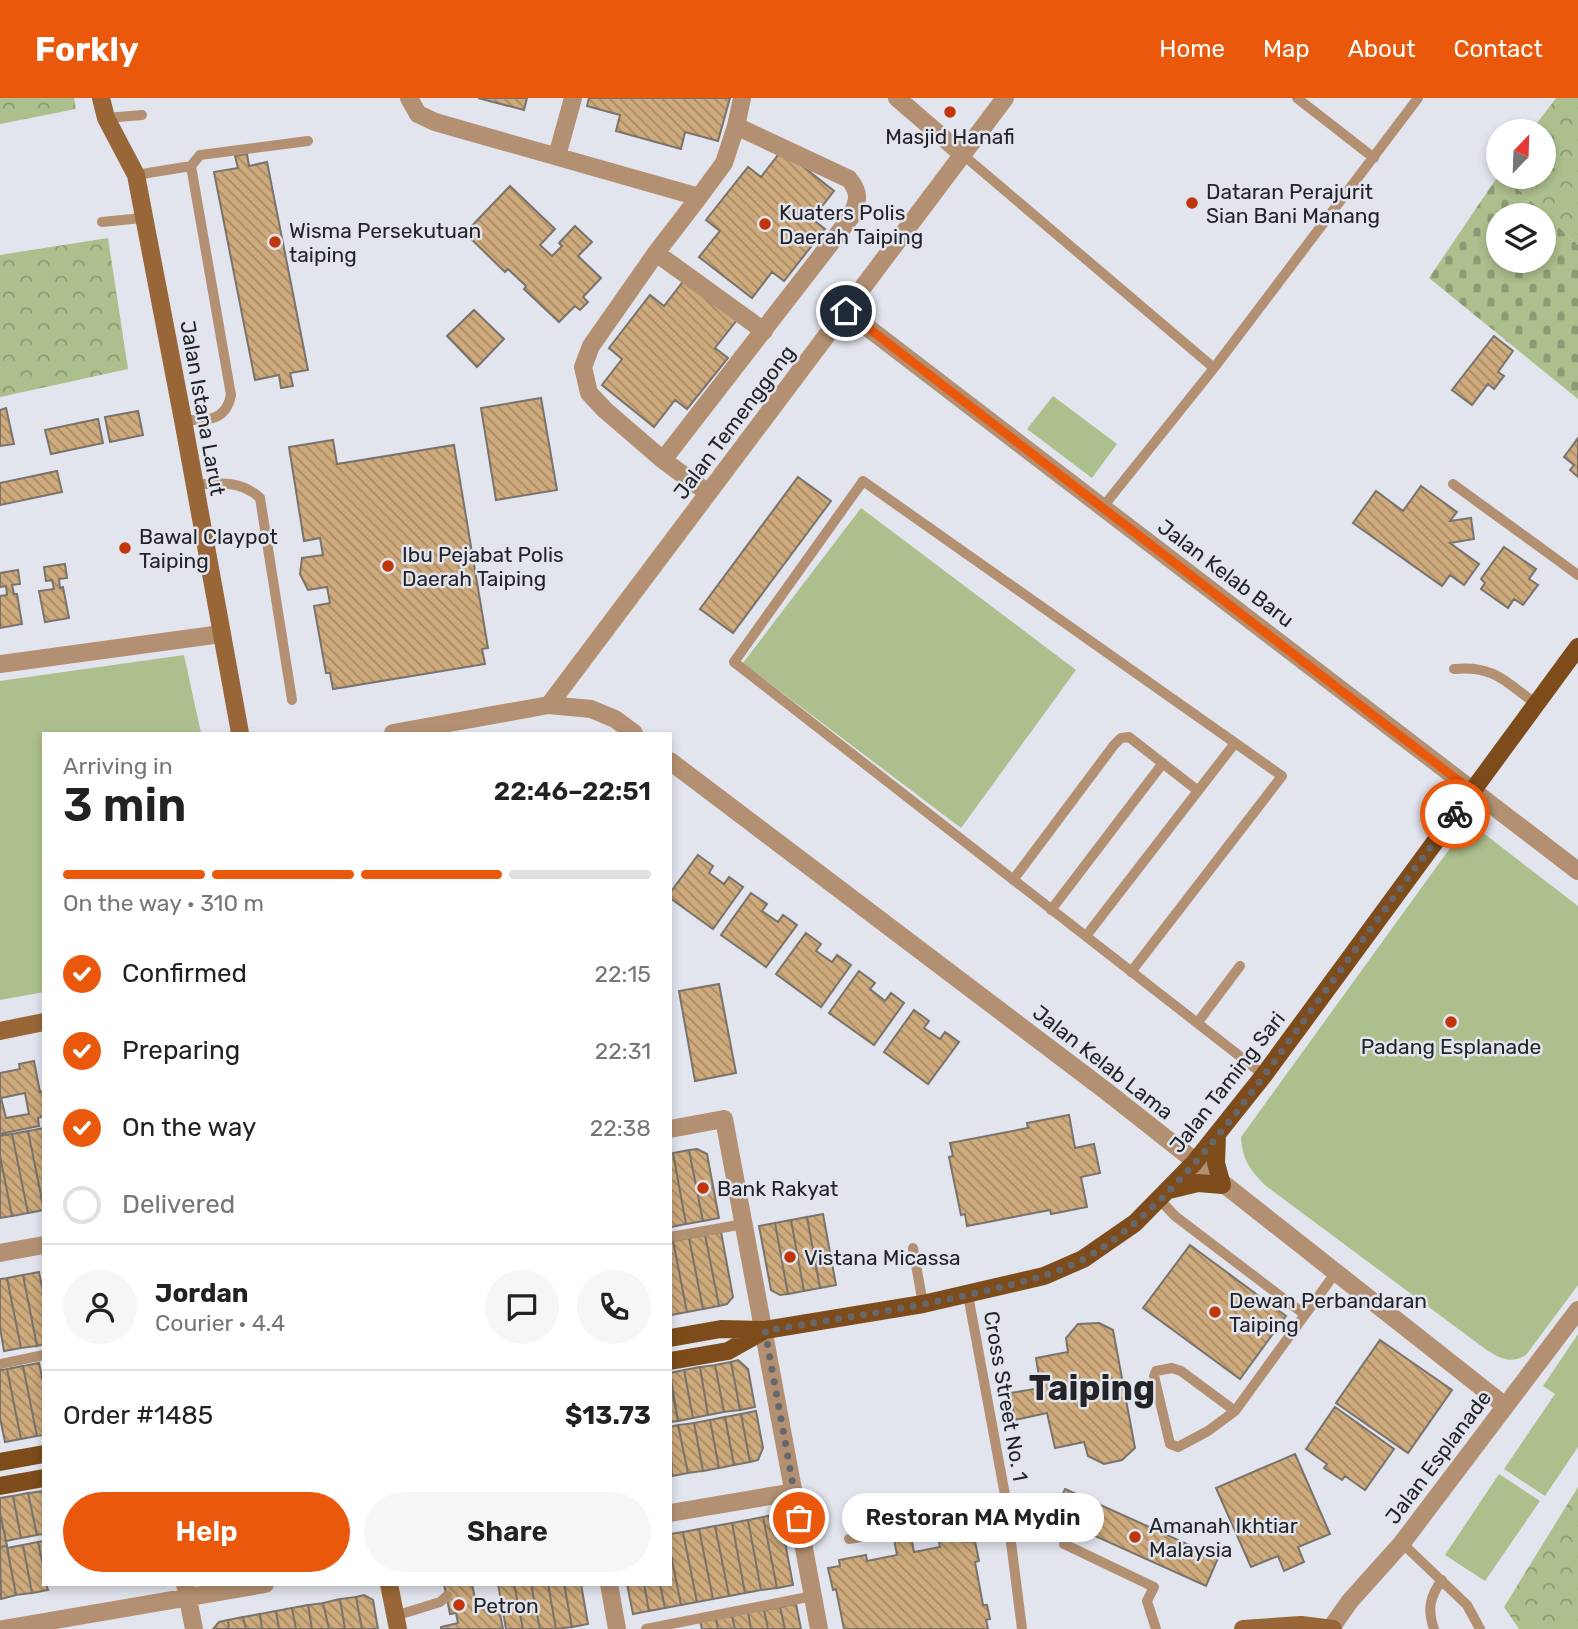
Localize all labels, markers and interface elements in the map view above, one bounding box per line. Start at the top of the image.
text: Forkly [35,30,139,69]
text: Home [1159,35,1225,63]
text: Map [1263,35,1310,63]
text: About [1348,35,1416,63]
text: Contact [1454,35,1543,63]
marker: Masjid Hanafi [942,104,958,120]
north arrow [1486,119,1556,189]
map controls [1486,119,1556,273]
place label: Masjid Hanafi [885,124,1015,149]
place label: Dataran Perajurit Sian Bani Manang [1206,179,1380,228]
marker: Dataran Perajurit Sian Bani Manang [1184,195,1200,211]
place label: Kuaters Polis Daerah Taiping [779,200,923,249]
button: layers [1486,203,1556,273]
marker: Kuaters Polis Daerah Taiping [757,216,773,232]
place label: Wisma Persekutuan taiping [289,218,481,267]
marker: Wisma Persekutuan taiping [267,234,283,250]
pin [816,281,876,341]
icon: home [827,292,865,330]
street label: Jalan Istana Larut [175,319,231,497]
street label: Jalan Temenggong [668,340,800,504]
street label: Jalan Kelab Baru [1153,514,1299,632]
place label: Bawal Claypot Taiping [139,524,278,573]
marker: Bawal Claypot Taiping [117,540,133,556]
place label: Ibu Pejabat Polis Daerah Taiping [402,542,564,591]
marker: Ibu Pejabat Polis Daerah Taiping [380,558,396,574]
text: Arriving in [63,752,173,780]
text: 22:46–22:51 [494,776,651,807]
text: 3 min [63,778,186,833]
courier [1420,779,1490,849]
icon: bike [1436,795,1474,833]
text: On the way · 310 m [63,889,264,917]
icon: check [63,955,101,993]
text: Confirmed [122,958,247,989]
text: 22:15 [595,960,651,988]
street label: Jalan Kelab Lama [1028,999,1178,1125]
street label: Jalan Taming Sari [1164,1006,1290,1158]
marker: Padang Esplanade [1443,1014,1459,1030]
icon: check [63,1032,101,1070]
place label: Padang Esplanade [1361,1034,1541,1059]
text: Preparing [122,1035,240,1066]
text: 22:31 [595,1037,651,1065]
icon: check [63,1109,101,1147]
text: On the way [122,1112,256,1143]
text: 22:38 [590,1114,651,1142]
place label: Bank Rakyat [717,1176,838,1201]
marker: Bank Rakyat [695,1180,711,1196]
text: Delivered [122,1189,235,1220]
place label: Vistana Micassa [804,1245,961,1270]
marker: Vistana Micassa [782,1249,798,1265]
button: person [63,1270,137,1344]
button: chat [485,1270,559,1344]
button: phone [577,1270,651,1344]
text: Jordan [155,1278,248,1309]
place label: Dewan Perbandaran Taiping [1229,1288,1427,1337]
marker: Dewan Perbandaran Taiping [1207,1304,1223,1320]
text: Courier · 4.4 [155,1309,285,1337]
street label: Cross Street No. 1 [979,1309,1033,1483]
district label: Taiping [1029,1367,1155,1409]
street label: Jalan Esplanade [1380,1385,1496,1529]
text: Order #1485 [63,1400,213,1431]
text: $13.73 [565,1400,651,1431]
pin [769,1488,829,1548]
button: Help [63,1492,350,1572]
button: Share [364,1492,651,1572]
callout: Restoran MA Mydin [841,1494,1104,1542]
icon: bag [780,1499,818,1537]
text: Restoran MA Mydin [866,1503,1080,1531]
place label: Amanah Ikhtiar Malaysia [1149,1513,1298,1562]
marker: Amanah Ikhtiar Malaysia [1127,1529,1143,1545]
place label: Petron [473,1593,539,1618]
marker: Petron [451,1597,467,1613]

